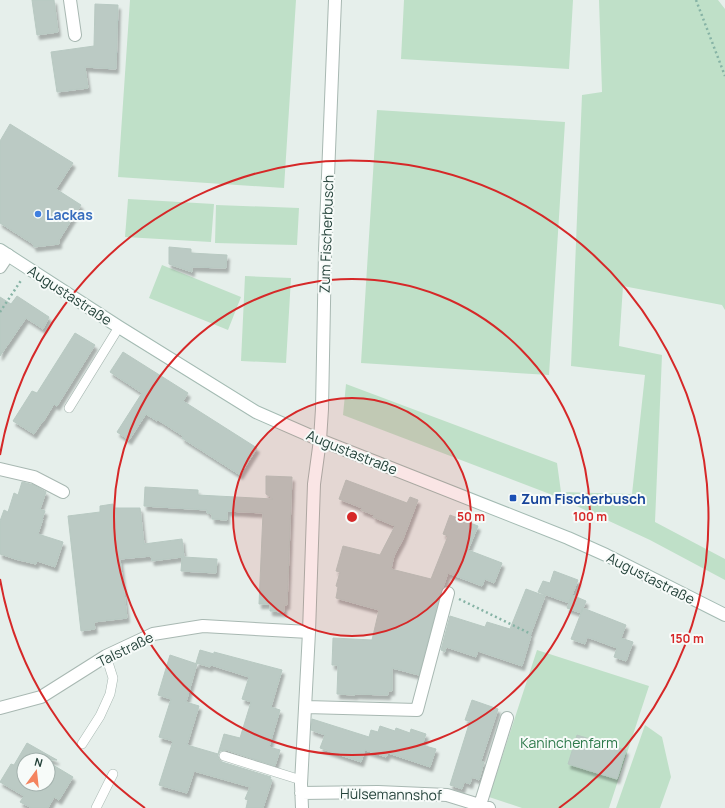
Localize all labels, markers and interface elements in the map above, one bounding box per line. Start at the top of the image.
street label: Zum Fischerbusch [314,174,338,294]
place label: Lackas [46,205,93,224]
marker: Lackas [33,209,43,219]
street label: Augustastraße [24,261,116,329]
street label: Augustastraße [304,425,400,479]
place label: Zum Fischerbusch [521,489,646,508]
marker: Zum Fischerbusch [508,493,518,503]
text: 50 m [457,508,485,525]
text: 100 m [573,508,607,525]
centre of rings [345,510,359,524]
street label: Augustastraße [604,548,698,608]
street label: Talstraße [94,627,156,671]
text: 150 m [670,630,704,647]
park label: Kaninchenfarm [520,733,618,752]
north arrow [16,752,56,792]
text: N [33,754,45,770]
street label: Hülsemannshof [340,784,442,804]

